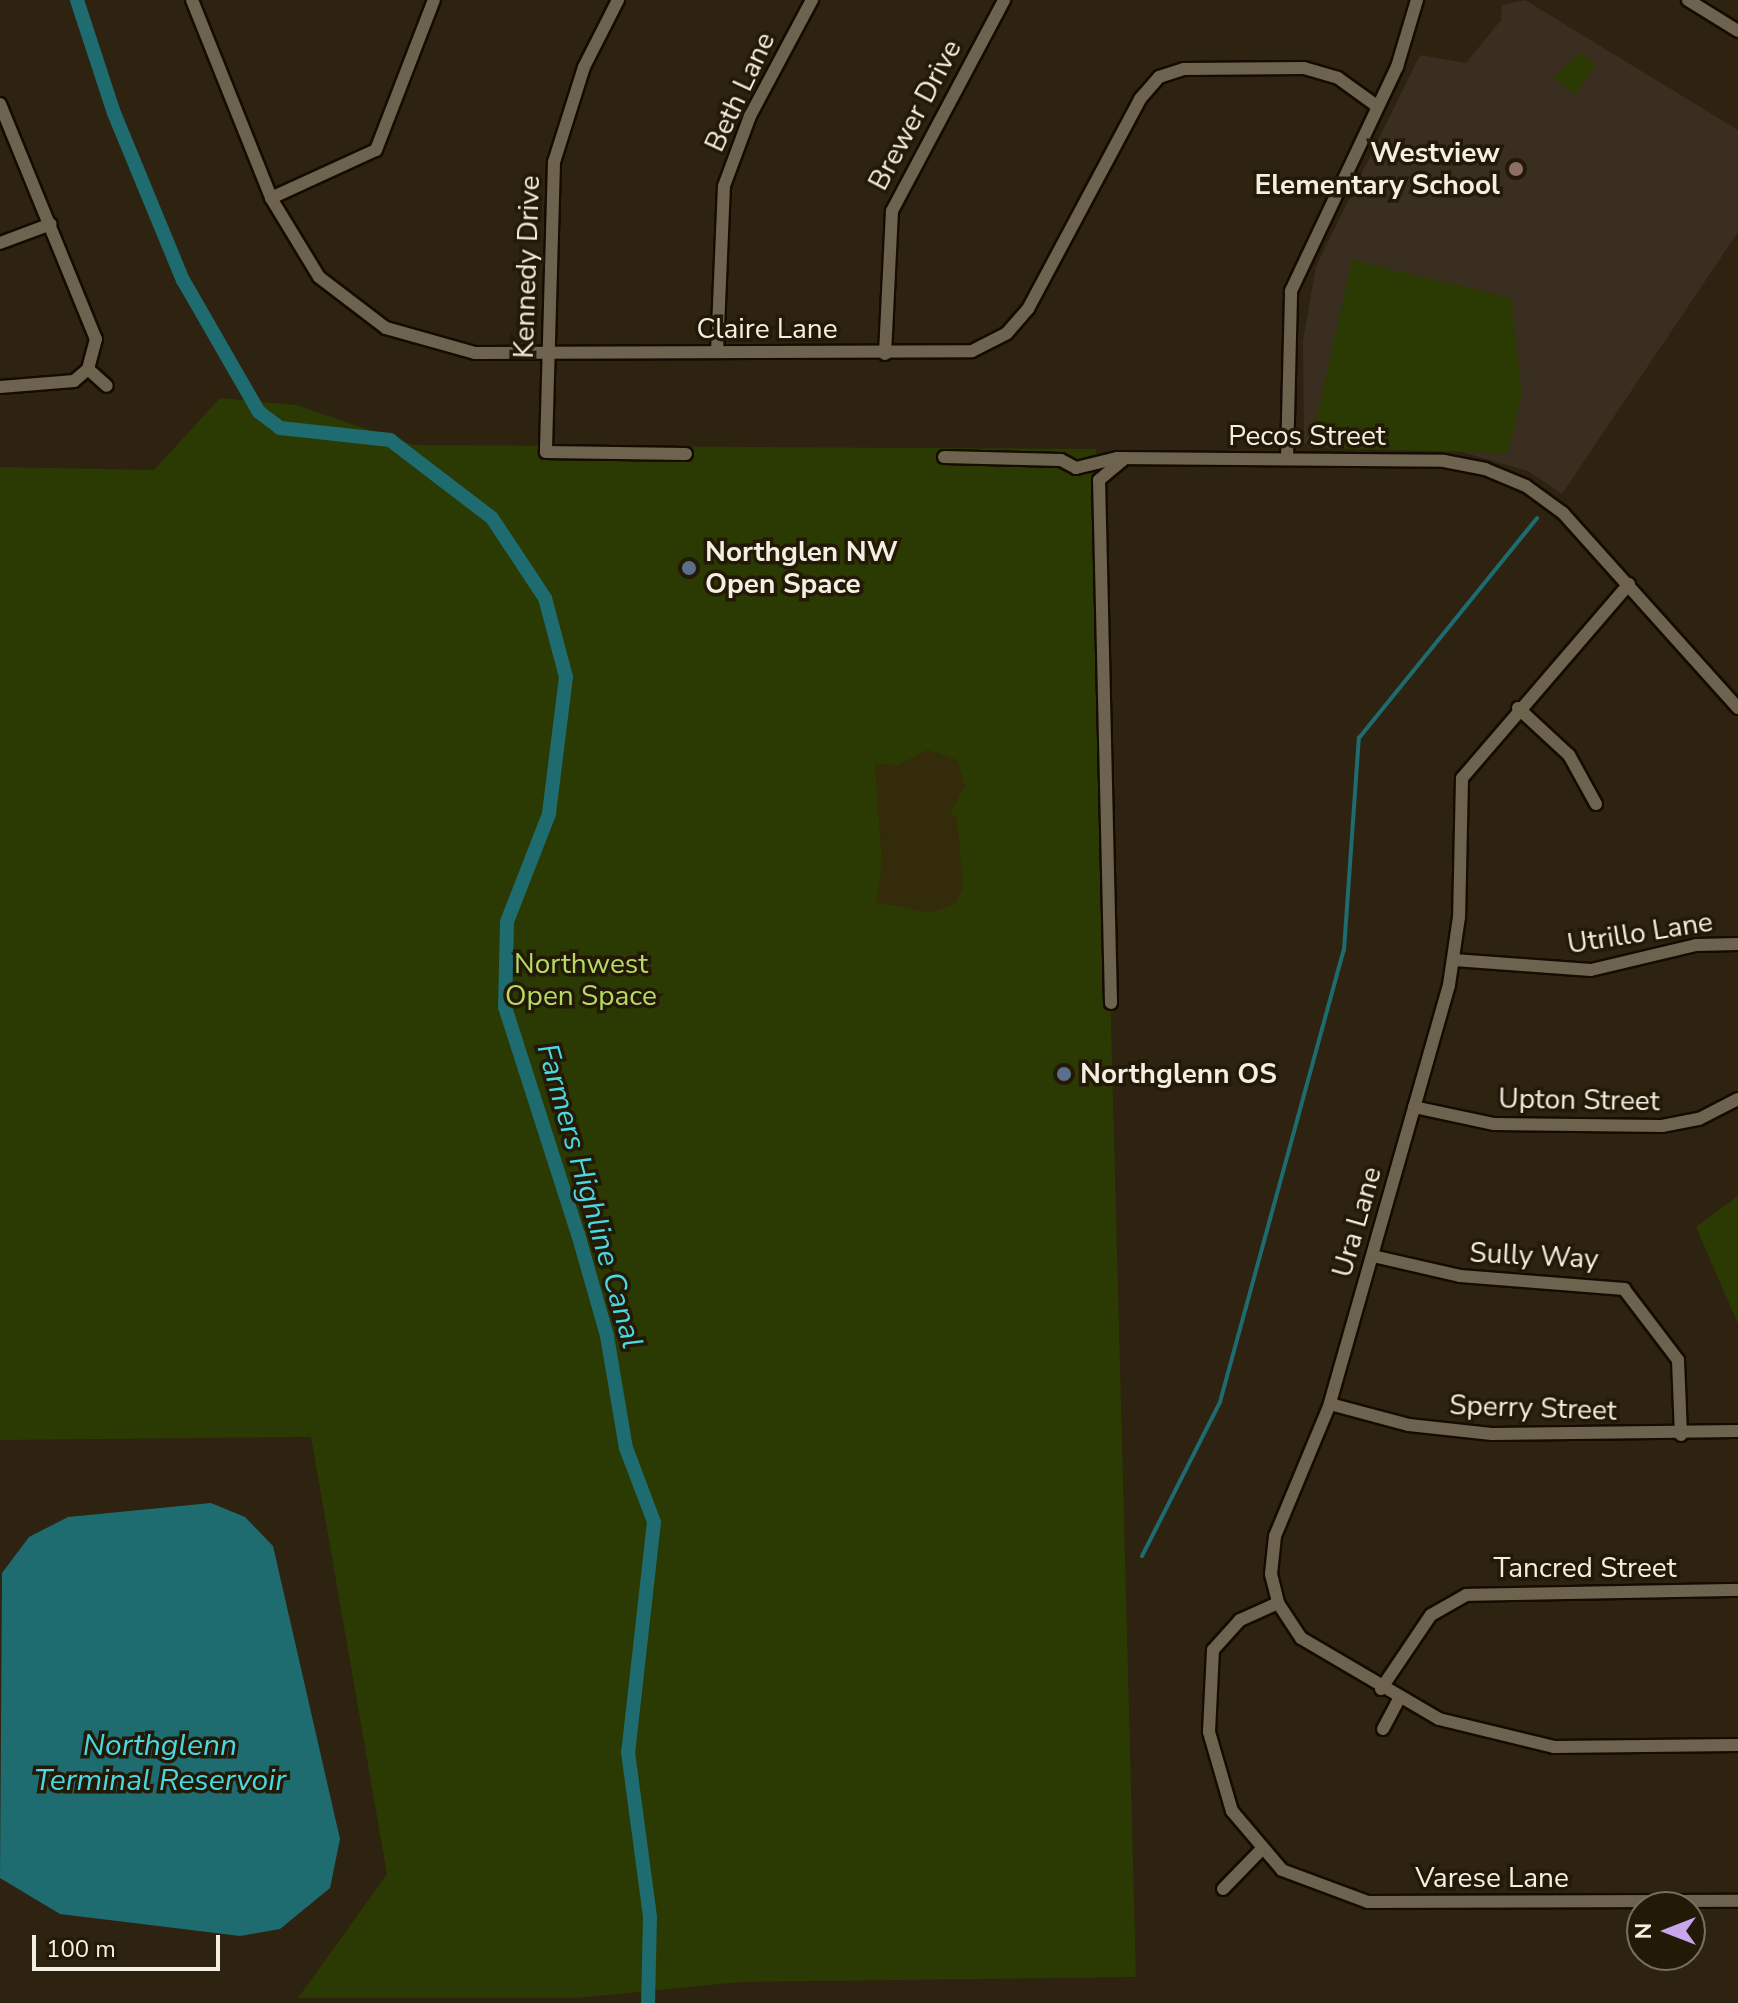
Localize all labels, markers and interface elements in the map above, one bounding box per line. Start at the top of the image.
street label: Beth Lane [698,27,782,157]
street label: Brewer Drive [861,34,969,196]
place label: Westview Elementary School [1255,136,1500,202]
marker: Westview Elementary School [1507,160,1525,178]
street label: Kennedy Drive [507,175,547,359]
street label: Claire Lane [696,312,838,346]
street label: Pecos Street [1228,419,1386,453]
place label: Northglen NW Open Space [705,535,898,601]
marker: Northglen NW Open Space [680,559,698,577]
street label: Utrillo Lane [1565,905,1715,961]
park label: Northwest Open Space [505,947,657,1013]
water label: Farmers Highline Canal [528,1040,650,1352]
place label: Northglenn OS [1080,1057,1277,1091]
marker: Northglenn OS [1055,1065,1073,1083]
street label: Upton Street [1498,1082,1660,1118]
street label: Ura Lane [1325,1163,1389,1281]
street label: Sully Way [1469,1236,1599,1276]
street label: Sperry Street [1449,1388,1617,1428]
street label: Tancred Street [1493,1551,1677,1585]
water label: Northglenn Terminal Reservoir [34,1728,286,1798]
street label: Varese Lane [1415,1861,1569,1895]
north arrow [1626,1891,1706,1971]
scale bar [36,1919,224,1969]
text: N [1629,1923,1659,1939]
text: 100 m [46,1933,116,1965]

